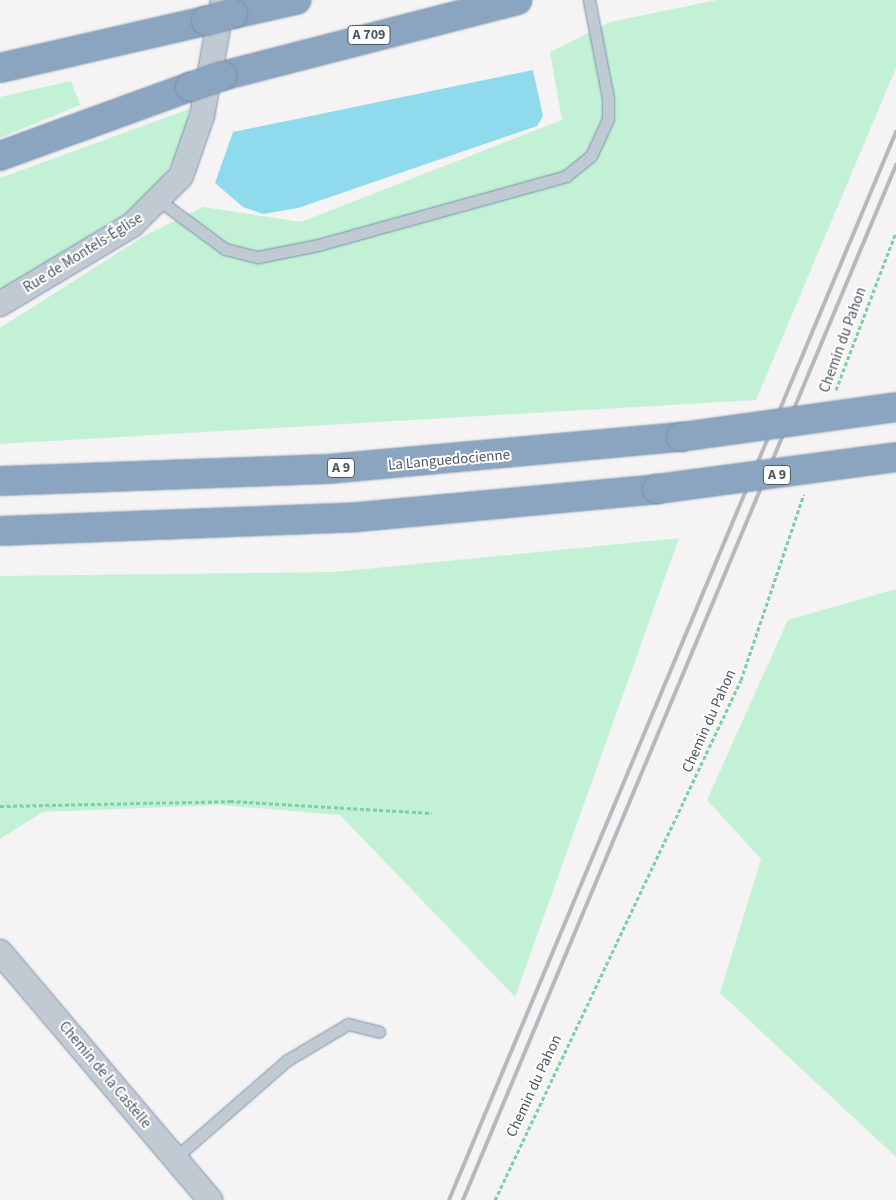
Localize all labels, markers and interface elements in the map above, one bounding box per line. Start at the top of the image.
road number: A 709 [346,24,392,46]
street label: Rue de Montels-Église [20,209,146,297]
street label: Chemin du Pahon [816,285,870,395]
street label: La Languedocienne [387,446,511,474]
road number: A 9 [326,456,356,479]
road number: A 9 [762,464,792,486]
street label: Chemin du Pahon [678,667,740,775]
street label: Chemin de la Castelle [55,1018,155,1132]
street label: Chemin du Pahon [502,1032,566,1140]

